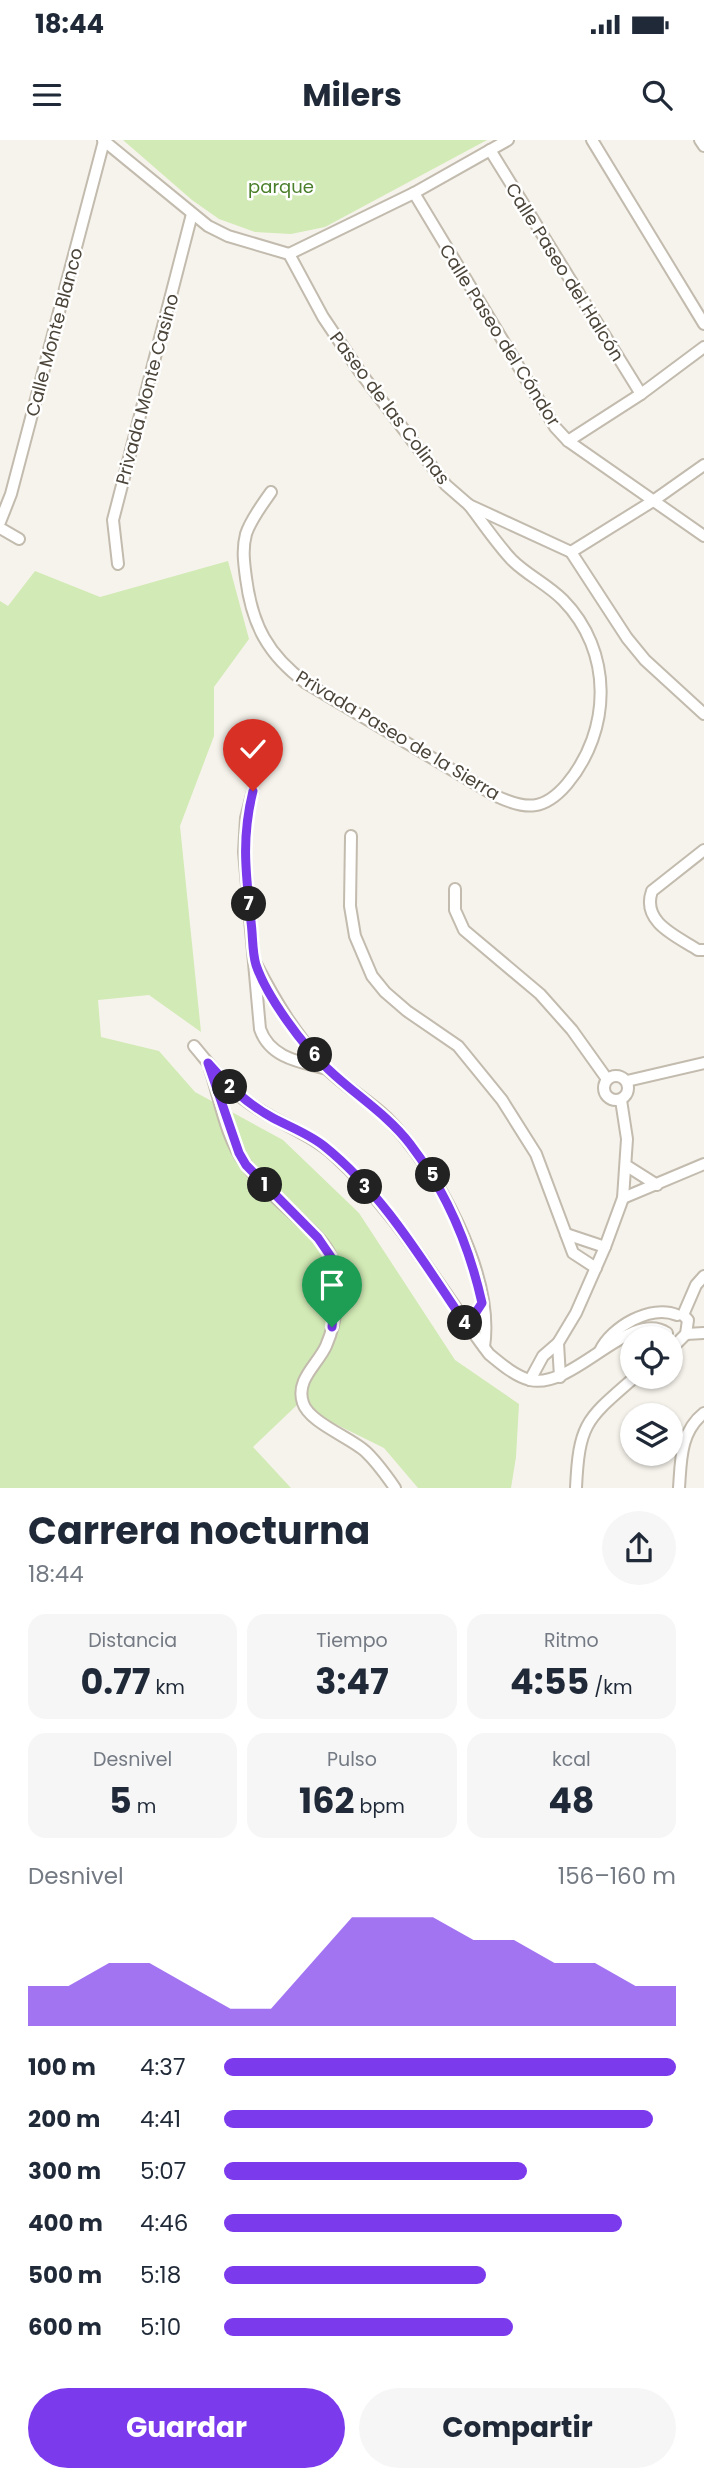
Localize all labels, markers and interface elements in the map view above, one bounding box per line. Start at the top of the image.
text: 18:44 [35,6,104,42]
text: Milers [302,72,402,117]
icon: menu [28,76,66,114]
icon: search [638,76,676,114]
park label: parque [248,174,314,199]
street label: Calle Paseo del Halcón [500,178,630,366]
street label: Calle Paseo del Cóndor [434,239,566,431]
street label: Calle Monte Blanco [19,245,89,419]
street label: Privada Monte Casino [109,291,185,487]
street label: Paseo de las Colinas [324,326,456,490]
street label: Privada Paseo de la Sierra [291,664,505,806]
pin [223,719,283,791]
icon: check [234,730,272,768]
pin: 7 [232,886,266,922]
text: 7 [243,890,254,917]
pin: 6 [298,1038,332,1072]
text: 6 [308,1041,321,1068]
pin: 2 [212,1070,247,1104]
text: 2 [224,1073,235,1100]
pin: 5 [416,1158,450,1192]
text: 5 [426,1161,439,1188]
pin: 1 [247,1168,282,1202]
pin: 3 [348,1170,382,1204]
text: 1 [261,1171,268,1198]
text: 3 [359,1173,370,1200]
pin [302,1255,362,1327]
icon: arrive [313,1266,351,1304]
pin: 4 [448,1306,482,1340]
text: 4 [458,1309,471,1336]
map controls [620,1326,683,1466]
button: locate [620,1326,683,1389]
button: layers [620,1403,683,1466]
text: Carrera nocturna [28,1504,370,1557]
button: share [602,1511,676,1585]
text: 18:44 [28,1558,84,1590]
text: Distancia [88,1627,177,1654]
text: Tiempo [316,1627,388,1654]
text: Ritmo [544,1627,599,1654]
text: 0.77 [80,1657,151,1706]
text: 3:47 [315,1657,389,1706]
text: 4:55 [510,1657,589,1706]
text: km [151,1674,185,1701]
text: /km [589,1674,633,1701]
text: Desnivel [93,1746,172,1773]
text: Pulso [327,1746,377,1773]
text: kcal [552,1746,591,1773]
text: 5 [109,1776,132,1825]
text: 162 [299,1776,355,1825]
text: 48 [548,1776,595,1825]
text: m [132,1793,156,1820]
text: bpm [355,1793,405,1820]
text: Desnivel [28,1860,124,1892]
text: 156–160 m [558,1860,676,1892]
text: 100 m [28,2051,96,2083]
text: 4:37 [140,2051,185,2083]
text: 200 m [28,2103,100,2135]
text: 4:41 [140,2103,181,2135]
text: 300 m [28,2155,101,2187]
text: 5:07 [140,2155,186,2187]
text: 400 m [28,2207,103,2239]
text: 4:46 [140,2207,188,2239]
text: 500 m [28,2259,102,2291]
text: 5:18 [140,2259,181,2291]
text: 600 m [28,2311,102,2343]
text: 5:10 [140,2311,181,2343]
button: Guardar [28,2388,345,2468]
button: Compartir [359,2388,676,2468]

